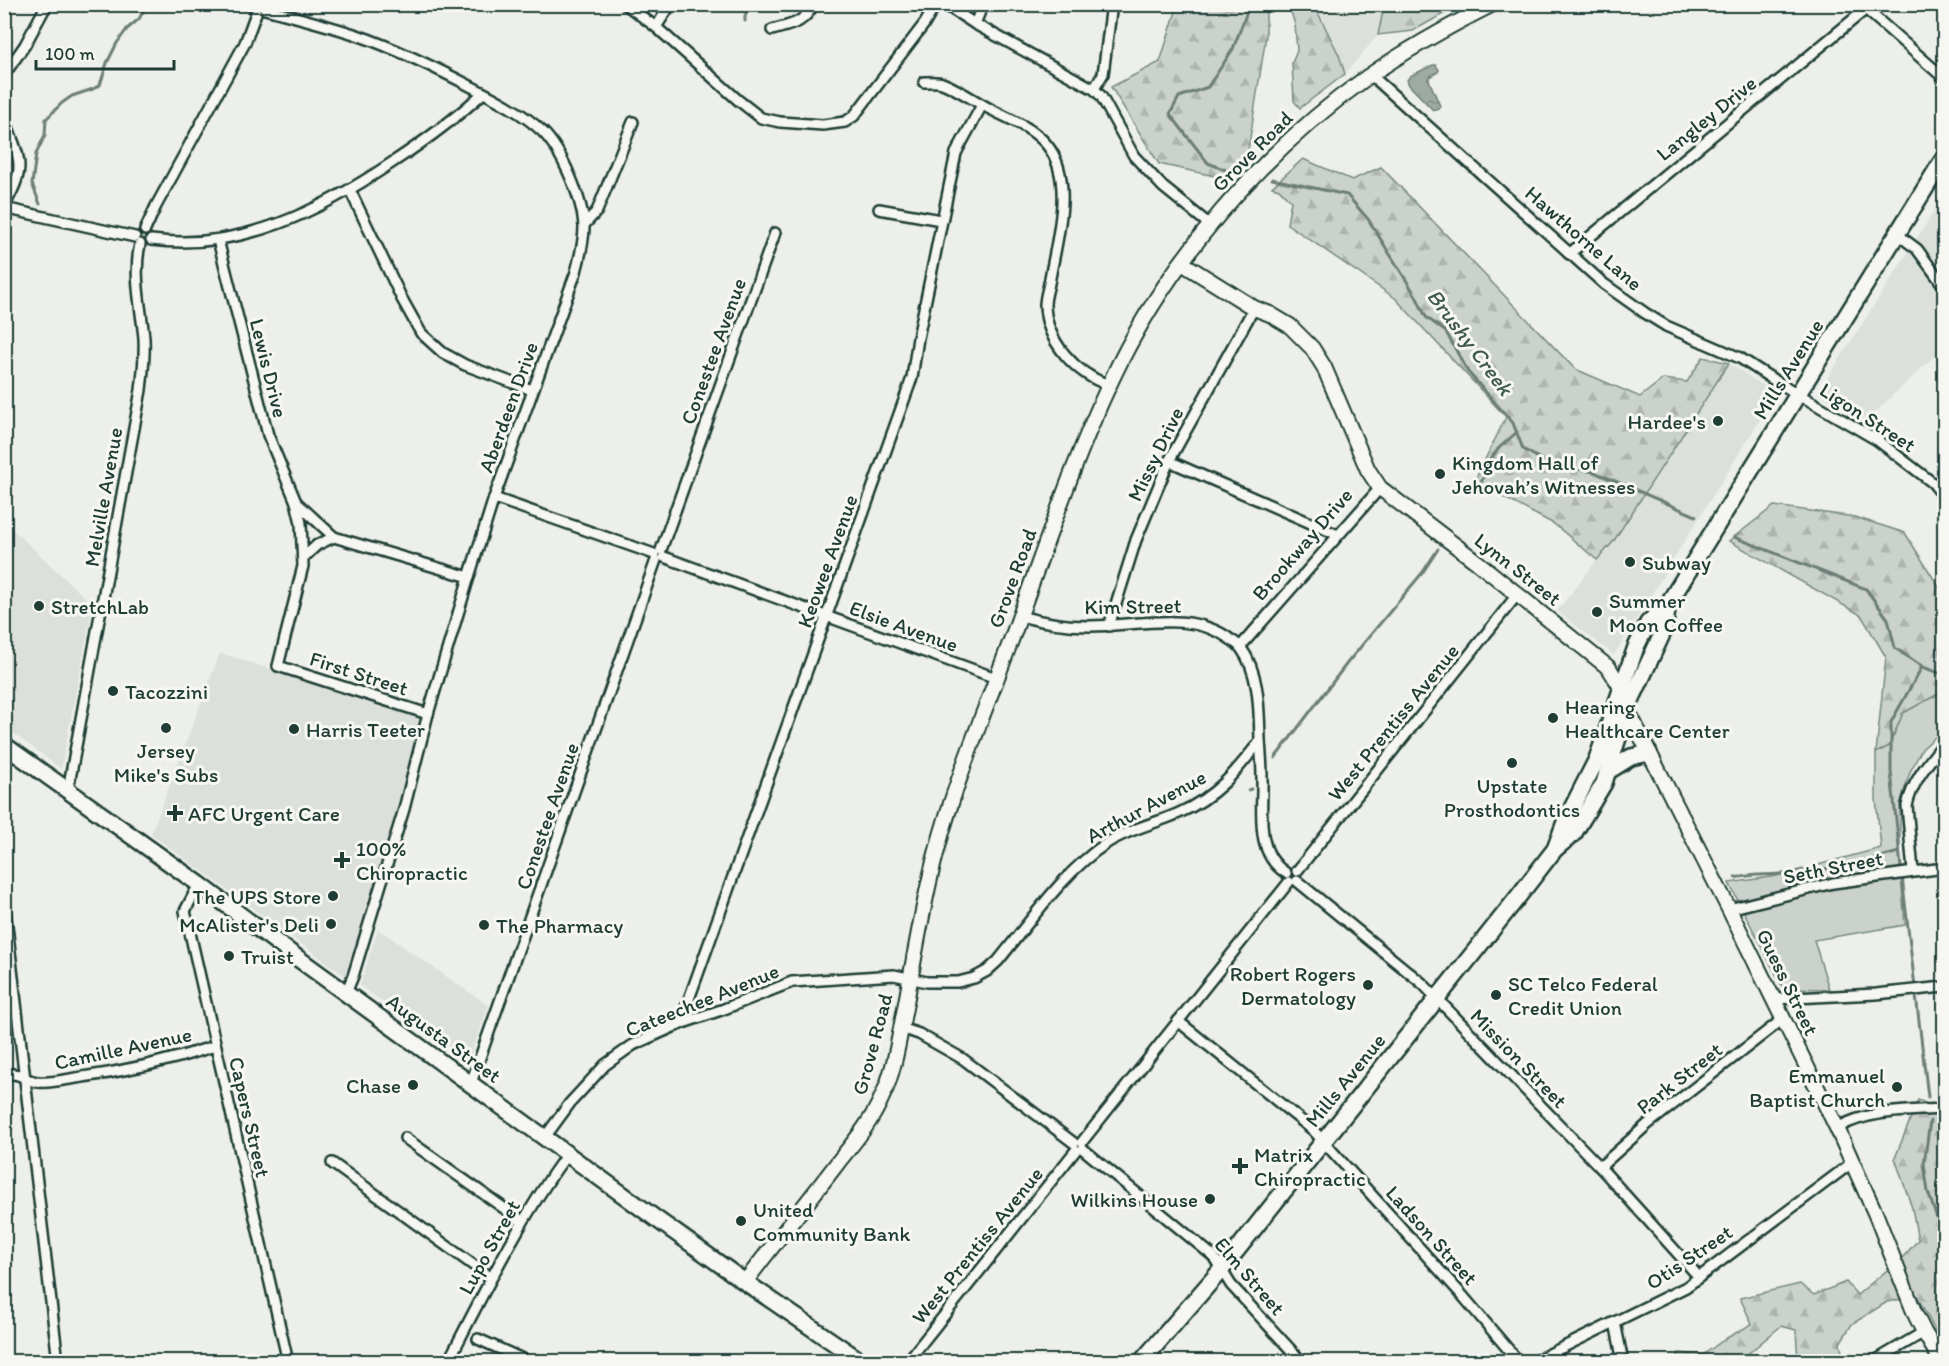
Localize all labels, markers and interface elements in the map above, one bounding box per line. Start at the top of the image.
scale bar [36,33,174,71]
text: 100 m [45,43,95,65]
street label: Langley Drive [1651,70,1761,166]
street label: Grove Road [1206,105,1298,197]
street label: Hawthorne Lane [1520,180,1648,296]
street label: Conestee Avenue [675,274,751,428]
water label: Brushy Creek [1421,283,1520,402]
street label: Mills Avenue [1747,314,1829,424]
street label: Lewis Drive [245,316,293,420]
street label: Aberdeen Drive [473,338,543,476]
street label: Ligon Street [1815,377,1921,457]
street label: Missy Drive [1121,403,1189,505]
place label: Hardee's [1627,409,1706,434]
marker: Hardee's [1711,414,1725,428]
street label: Melville Avenue [78,425,128,569]
place label: Kingdom Hall of Jehovah’s Witnesses [1452,450,1636,499]
marker: Kingdom Hall of Jehovah’s Witnesses [1433,467,1447,481]
street label: Brookway Drive [1246,483,1358,605]
street label: Keowee Avenue [791,491,863,631]
street label: Grove Road [982,524,1042,631]
street label: Lynn Street [1470,527,1567,611]
place label: Subway [1642,550,1711,575]
marker: Subway [1623,555,1637,569]
place label: Summer Moon Coffee [1609,588,1723,637]
street label: Kim Street [1084,593,1182,619]
place label: StretchLab [51,594,149,619]
street label: Elsie Avenue [846,595,962,657]
marker: StretchLab [32,599,46,613]
marker: Summer Moon Coffee [1590,605,1604,619]
street label: West Prentiss Avenue [1322,638,1464,806]
street label: First Street [307,645,411,701]
place label: Tacozzini [125,679,208,704]
marker: Tacozzini [106,684,120,698]
place label: Hearing Healthcare Center [1565,694,1730,743]
marker: Hearing Healthcare Center [1546,711,1560,725]
place label: Harris Teeter [306,717,425,742]
marker: Jersey Mike's Subs [159,721,173,735]
marker: Harris Teeter [287,722,301,736]
place label: Jersey Mike's Subs [114,738,218,787]
street label: Conestee Avenue [510,739,584,893]
marker: Upstate Prosthodontics [1505,756,1519,770]
street label: Arthur Avenue [1082,764,1210,848]
place label: Upstate Prosthodontics [1444,773,1580,822]
place label: AFC Urgent Care [188,801,340,826]
marker: AFC Urgent Care [166,804,184,822]
place label: 100% Chiropractic [356,836,468,885]
street label: Seth Street [1781,845,1885,889]
marker: 100% Chiropractic [333,851,351,869]
place label: The UPS Store [192,884,321,909]
marker: The UPS Store [326,889,340,903]
place label: McAlister's Deli [179,912,319,937]
place label: The Pharmacy [496,913,623,938]
marker: McAlister's Deli [324,917,338,931]
marker: The Pharmacy [477,918,491,932]
street label: Guess Street [1751,925,1825,1039]
place label: Truist [241,944,294,969]
marker: Truist [222,949,236,963]
street label: Cateechee Avenue [621,958,783,1042]
place label: Robert Rogers Dermatology [1230,961,1356,1010]
place label: SC Telco Federal Credit Union [1508,971,1658,1020]
marker: Robert Rogers Dermatology [1361,978,1375,992]
street label: Augusta Street [382,988,506,1088]
marker: SC Telco Federal Credit Union [1489,988,1503,1002]
street label: Grove Road [846,990,898,1097]
street label: Mission Street [1465,1003,1573,1113]
street label: Camille Avenue [52,1021,194,1075]
street label: Mills Avenue [1300,1028,1390,1132]
street label: Park Street [1631,1037,1727,1119]
street label: Capers Street [224,1054,276,1180]
place label: Emmanuel Baptist Church [1749,1063,1885,1112]
place label: Chase [346,1073,401,1098]
marker: Chase [406,1078,420,1092]
marker: Emmanuel Baptist Church [1890,1080,1904,1094]
place label: Matrix Chiropractic [1254,1142,1366,1191]
marker: Matrix Chiropractic [1231,1157,1249,1175]
street label: West Prentiss Avenue [906,1161,1048,1329]
street label: Ladson Street [1381,1180,1483,1290]
place label: Wilkins House [1071,1187,1198,1212]
marker: Wilkins House [1203,1192,1217,1206]
street label: Lupo Street [453,1195,525,1299]
place label: United Community Bank [753,1197,910,1246]
marker: United Community Bank [734,1214,748,1228]
street label: Otis Street [1641,1219,1737,1295]
street label: Elm Street [1209,1232,1291,1320]

